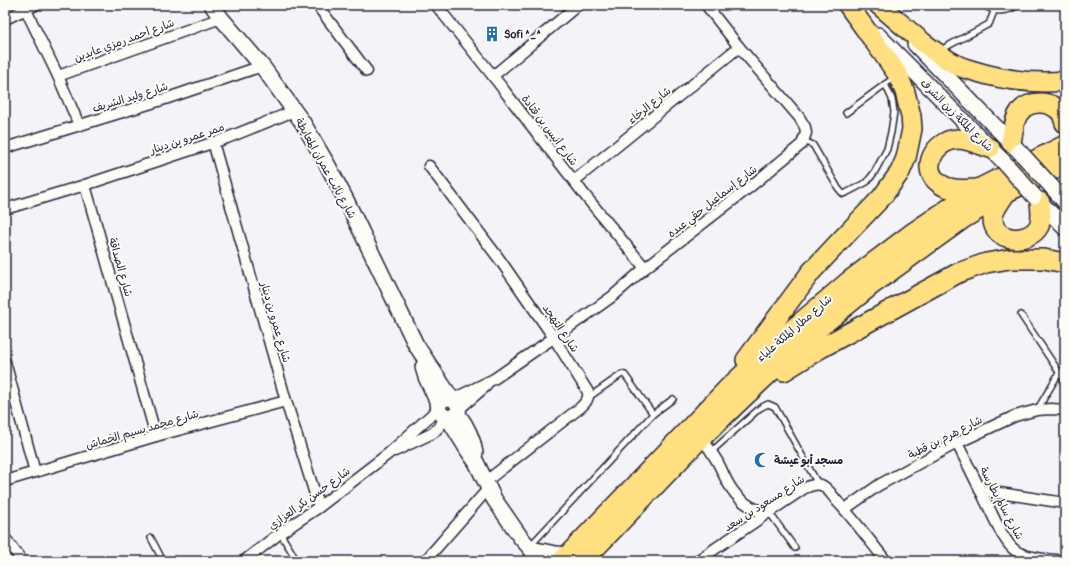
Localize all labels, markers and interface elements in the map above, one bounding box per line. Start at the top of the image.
street label: شارع أحمد رمزي عابدين [72,16,177,67]
building icon: Sofi ^_^ [483,25,501,43]
place label: Sofi ^_^ [504,28,541,41]
street label: شارع الملكة زين الشرف [916,76,996,156]
street label: شارع وليد الشريف [91,80,170,117]
street label: شارع الرخاء [625,84,675,128]
street label: شارع أنيس بن قتادة [517,92,580,169]
street label: شارع نائب عمران المعايطة [291,116,359,222]
street label: ممر عمرو بن دينار [147,120,226,158]
street label: شارع إسماعيل حقي عبده [665,163,762,243]
street label: شارع الصداقة [104,236,135,299]
street label: شارع عمرو بن دينار [256,279,293,365]
street label: شارع مطار الملكة علياء [754,292,836,366]
street label: شارع التهجد [538,302,581,356]
street label: شارع محمد بسيم الخماش [84,407,201,454]
street label: شارع هرم بن قطبة [906,413,985,463]
mosque icon: مسجد أبو عيشة [753,451,771,469]
place label: مسجد أبو عيشة [774,454,843,468]
street label: شارع حسن بكر العزازي [266,464,354,534]
street label: شارع سالم بطارسة [975,465,1026,543]
street label: شارع مسعود بن سعد [721,472,808,536]

